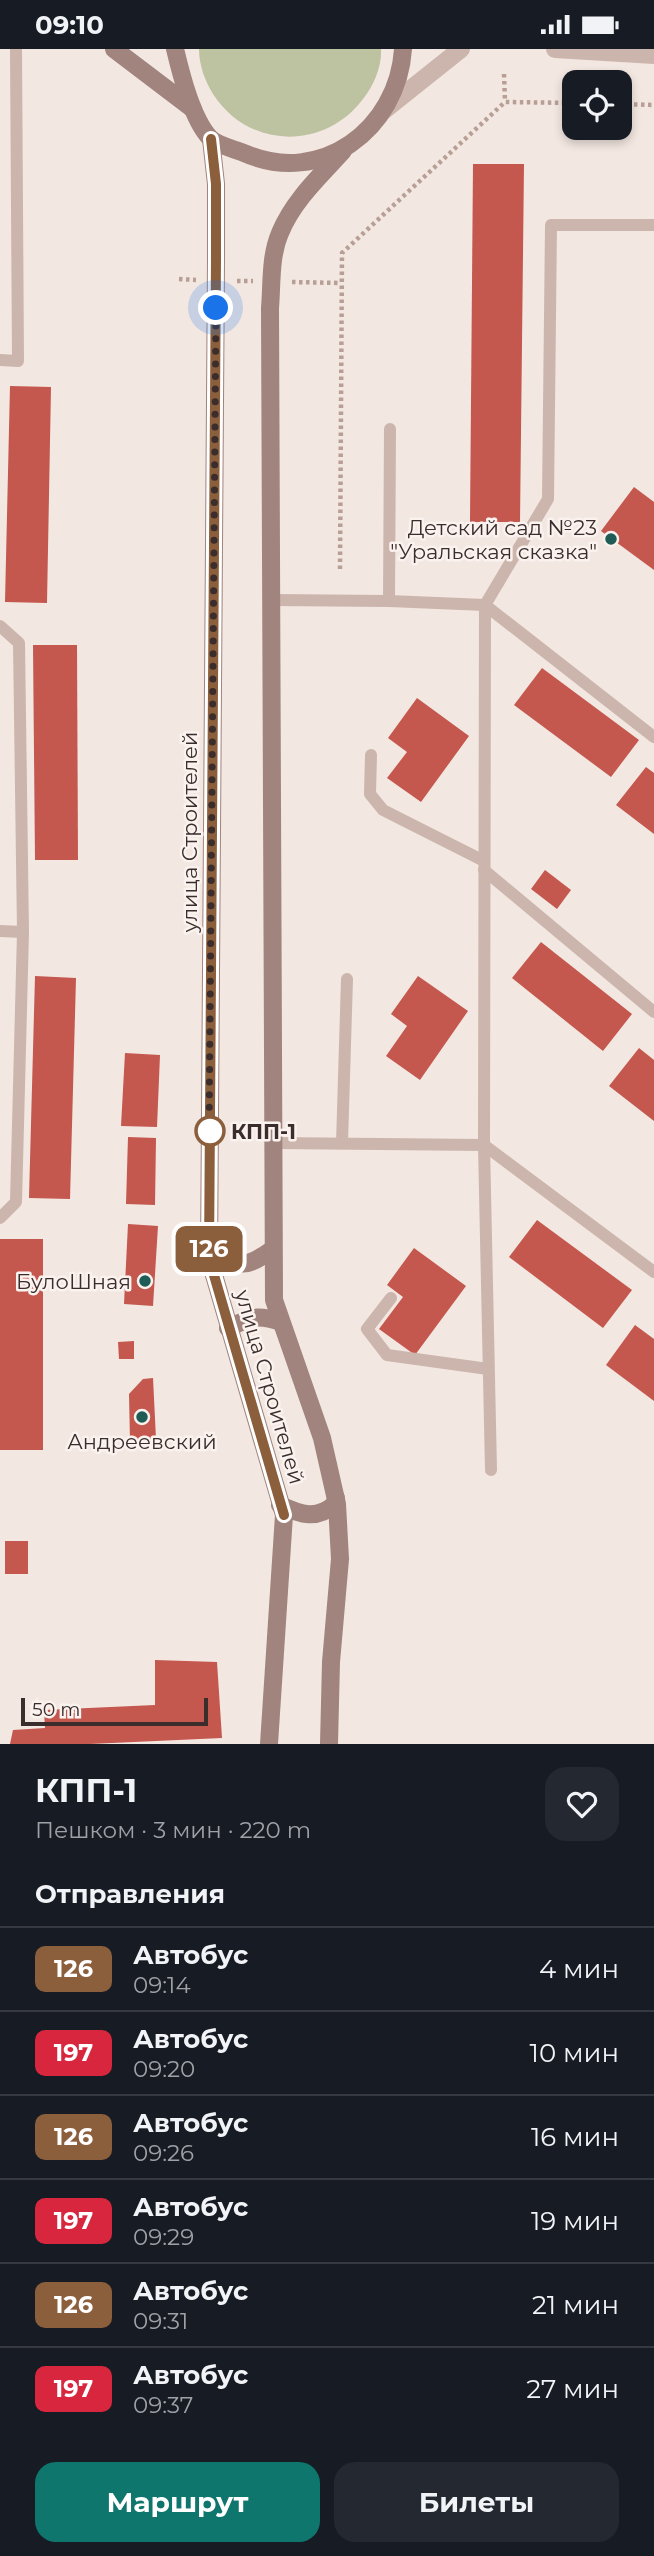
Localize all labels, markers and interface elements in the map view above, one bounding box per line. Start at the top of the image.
text: 09:10 [35,9,104,41]
map controls [562,70,632,140]
button: locate [562,70,632,140]
your location [198,290,233,325]
place label: Детский сад №23 "Уральская сказка" [390,515,597,564]
marker: Детский сад №23 "Уральская сказка" [603,531,619,547]
street label: улица Строителей [177,732,202,933]
marker: КПП-1 [195,1116,225,1146]
place label: КПП-1 [231,1119,296,1144]
line badge: 126 [169,1226,249,1272]
text: 126 [190,1234,228,1263]
place label: БулоШная [16,1269,131,1294]
marker: БулоШная [137,1273,153,1289]
street label: улица Строителей [230,1286,310,1487]
marker: Андреевский [134,1409,150,1425]
place label: Андреевский [67,1429,217,1454]
scale bar [21,1695,208,1727]
text: 50 m [32,1698,80,1721]
button: heart [545,1767,619,1841]
text: КПП-1 [35,1770,137,1810]
text: Пешком · 3 мин · 220 m [35,1816,311,1844]
text: Отправления [35,1878,225,1910]
text: Автобус [133,1939,248,1971]
text: 4 мин [539,1953,619,1985]
text: 126 [54,1954,93,1983]
text: 09:14 [133,1971,191,1999]
text: Автобус [133,2023,248,2055]
text: 10 мин [530,2037,619,2069]
text: 197 [54,2038,93,2067]
text: 09:20 [133,2055,195,2083]
text: Автобус [133,2107,248,2139]
text: 16 мин [531,2121,619,2153]
text: 126 [54,2122,93,2151]
text: 09:26 [133,2139,194,2167]
text: Автобус [133,2191,248,2223]
text: 19 мин [531,2205,619,2237]
text: 197 [54,2206,93,2235]
text: 09:29 [133,2223,194,2251]
text: Автобус [133,2275,248,2307]
text: 21 мин [532,2289,619,2321]
text: 126 [54,2290,93,2319]
text: 09:31 [133,2307,188,2335]
text: Автобус [133,2359,248,2391]
text: 27 мин [526,2373,619,2405]
text: 197 [54,2374,93,2403]
text: 09:37 [133,2391,193,2419]
button: Маршрут [35,2462,320,2542]
button: Билеты [334,2462,619,2542]

